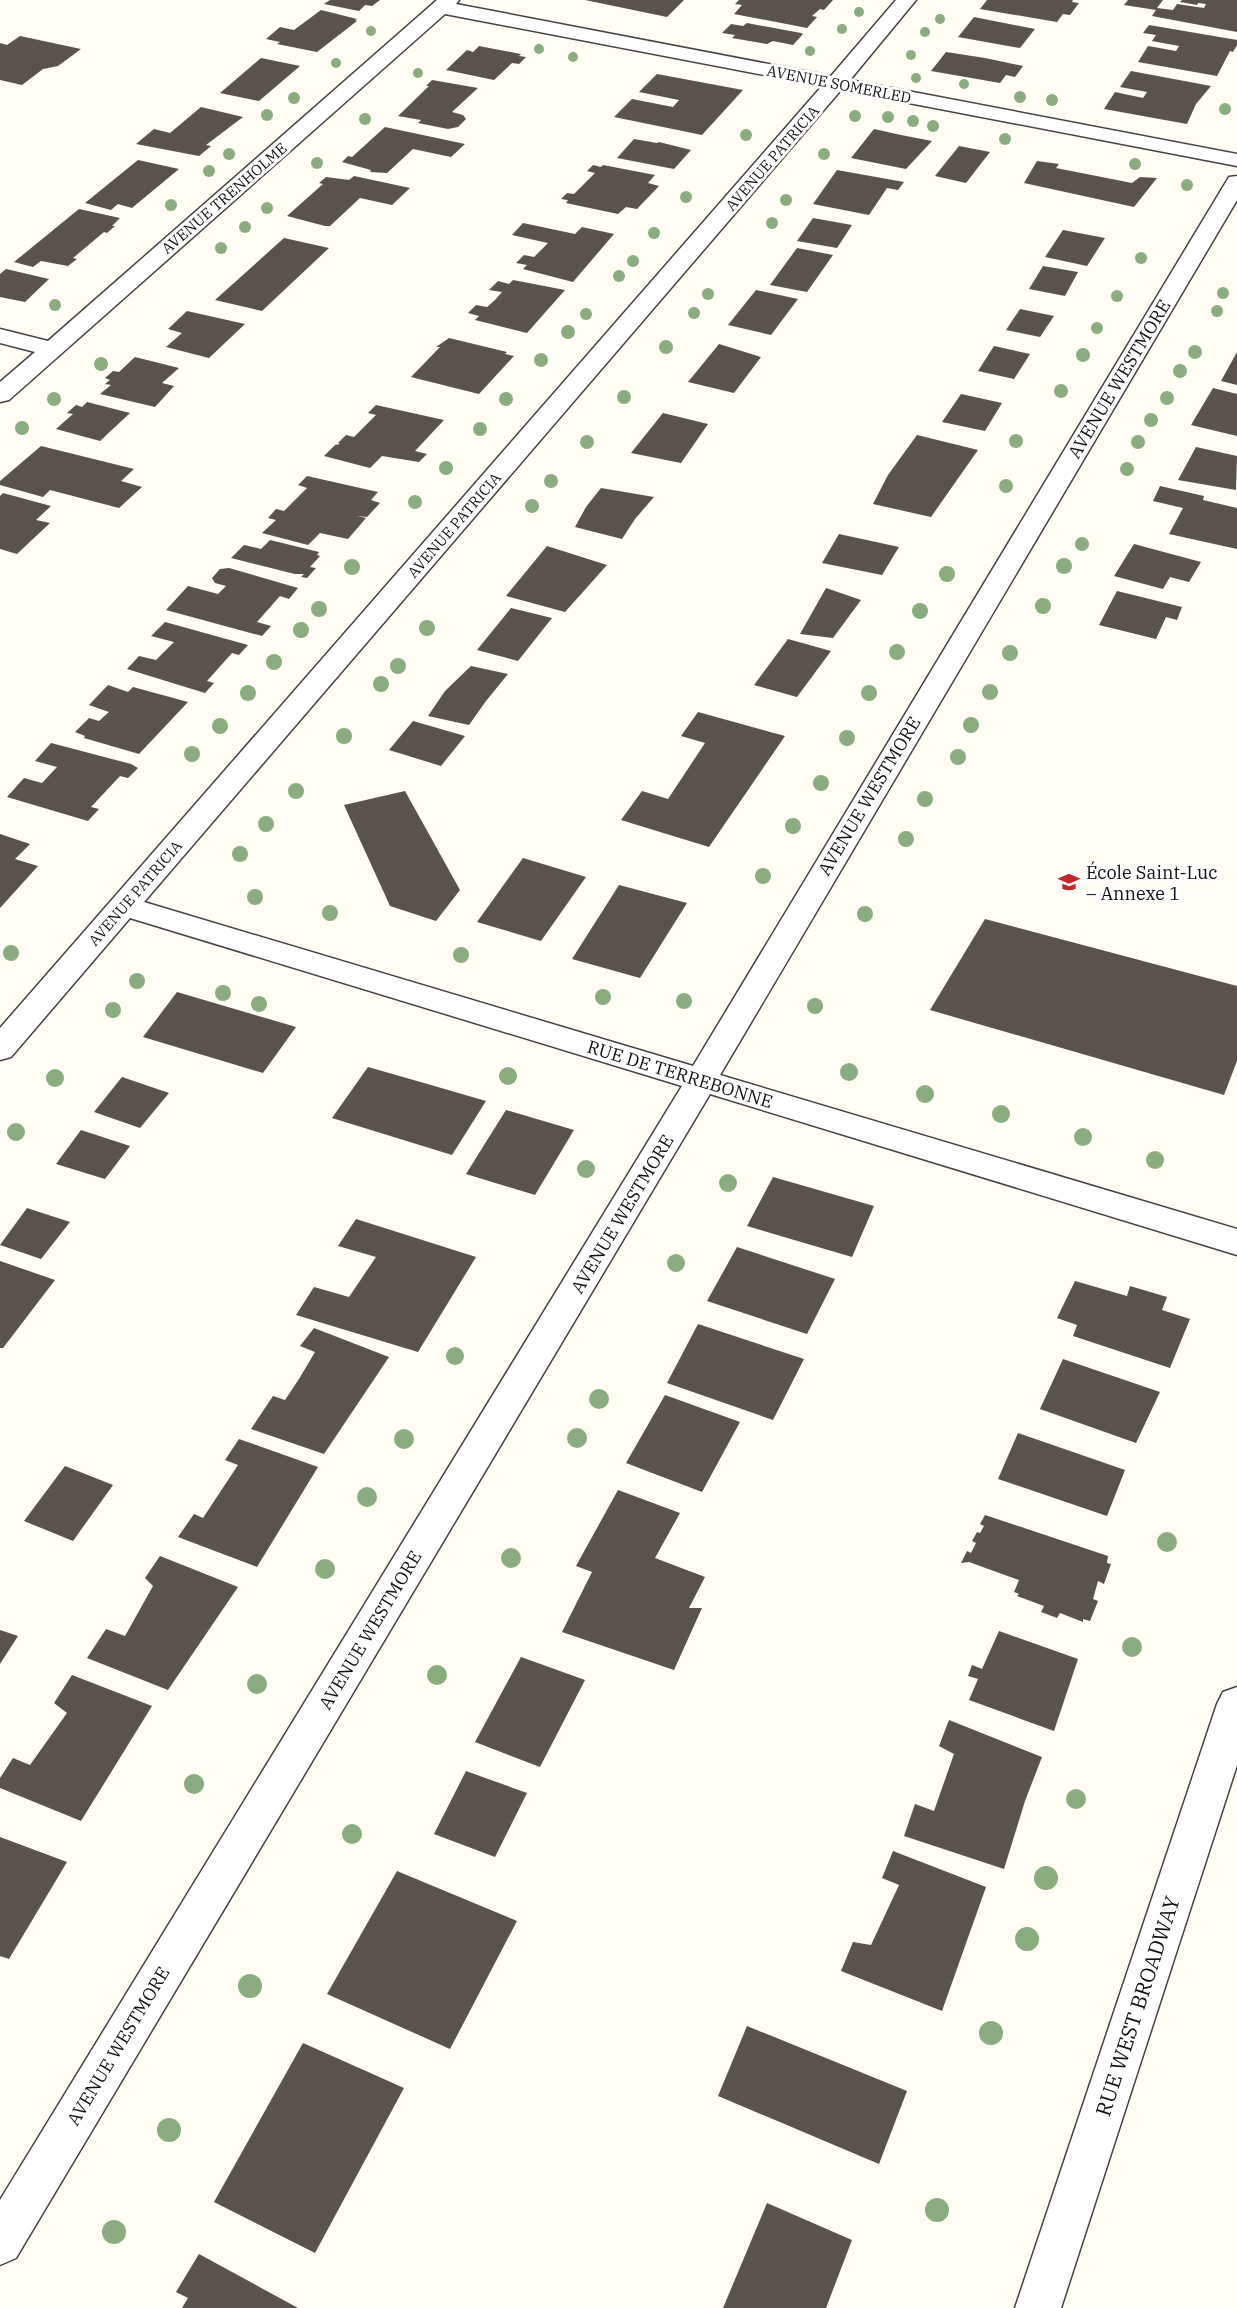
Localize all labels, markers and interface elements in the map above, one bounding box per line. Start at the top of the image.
street label: AVENUE SOMERLED [765,61,913,107]
street label: AVENUE PATRICIA [721,101,823,215]
street label: AVENUE TRENHOLME [157,138,291,258]
street label: AVENUE WESTMORE [1062,295,1176,463]
street label: AVENUE PATRICIA [403,468,505,582]
street label: AVENUE WESTMORE [812,712,926,880]
street label: AVENUE PATRICIA [84,836,186,950]
place label: École Saint-Luc – Annexe 1 [1086,861,1217,905]
school or university icon: École Saint-Luc – Annexe 1 [1057,870,1081,894]
street label: RUE DE TERREBONNE [584,1035,776,1113]
street label: AVENUE WESTMORE [565,1130,679,1298]
street label: AVENUE WESTMORE [313,1546,427,1714]
street label: RUE WEST BROADWAY [1088,1893,1186,2119]
street label: AVENUE WESTMORE [61,1962,175,2130]

